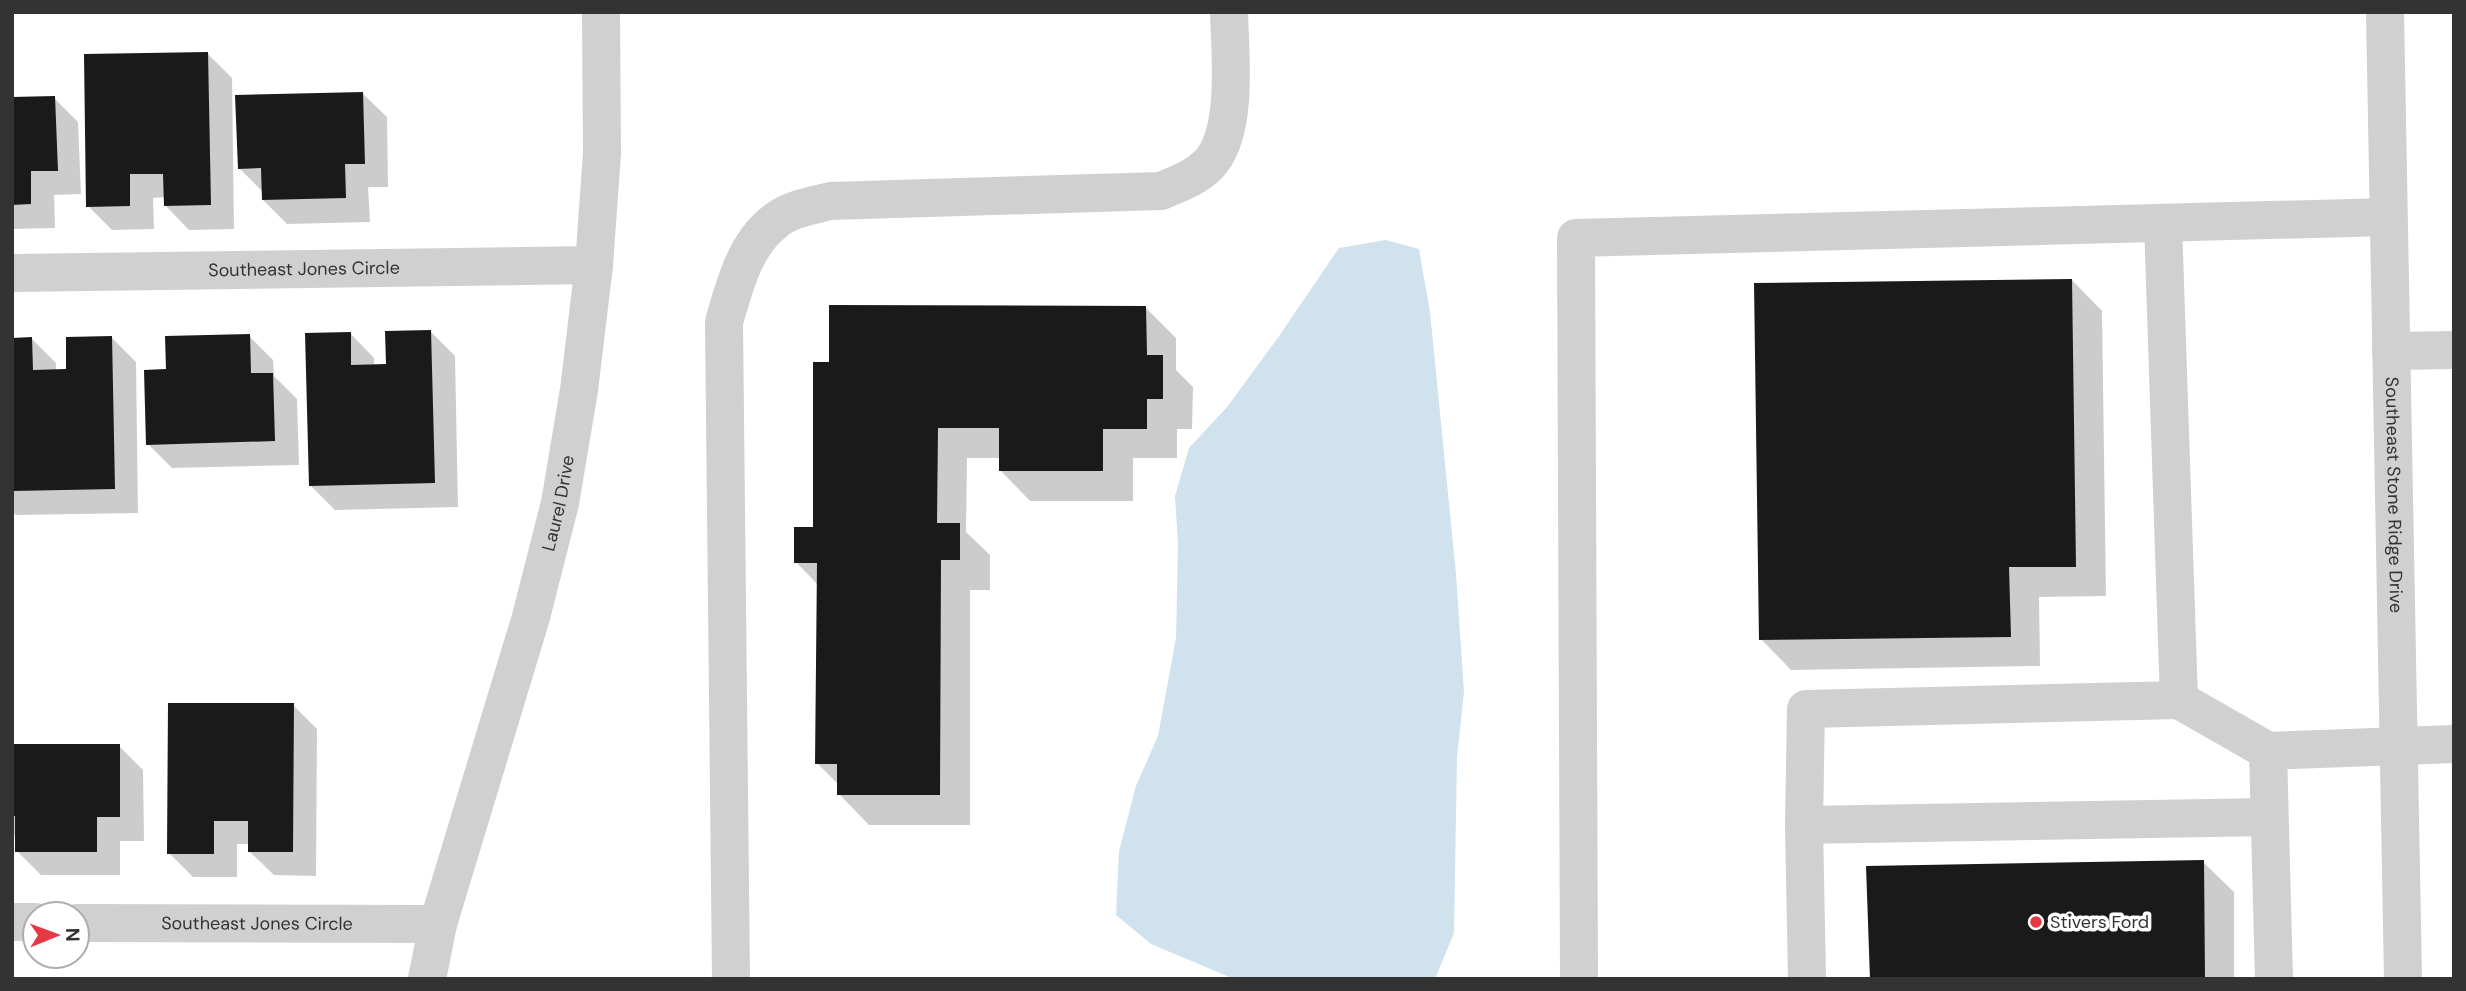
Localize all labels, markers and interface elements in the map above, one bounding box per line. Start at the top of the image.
street label: Southeast Jones Circle [208,256,400,282]
street label: Southeast Stone Ridge Drive [2380,376,2408,613]
street label: Laurel Drive [536,453,580,554]
north arrow [21,900,91,970]
place label: Stivers Ford [2050,910,2149,934]
street label: Southeast Jones Circle [161,911,353,936]
marker: Stivers Ford [2028,914,2044,930]
text: N [60,928,85,942]

